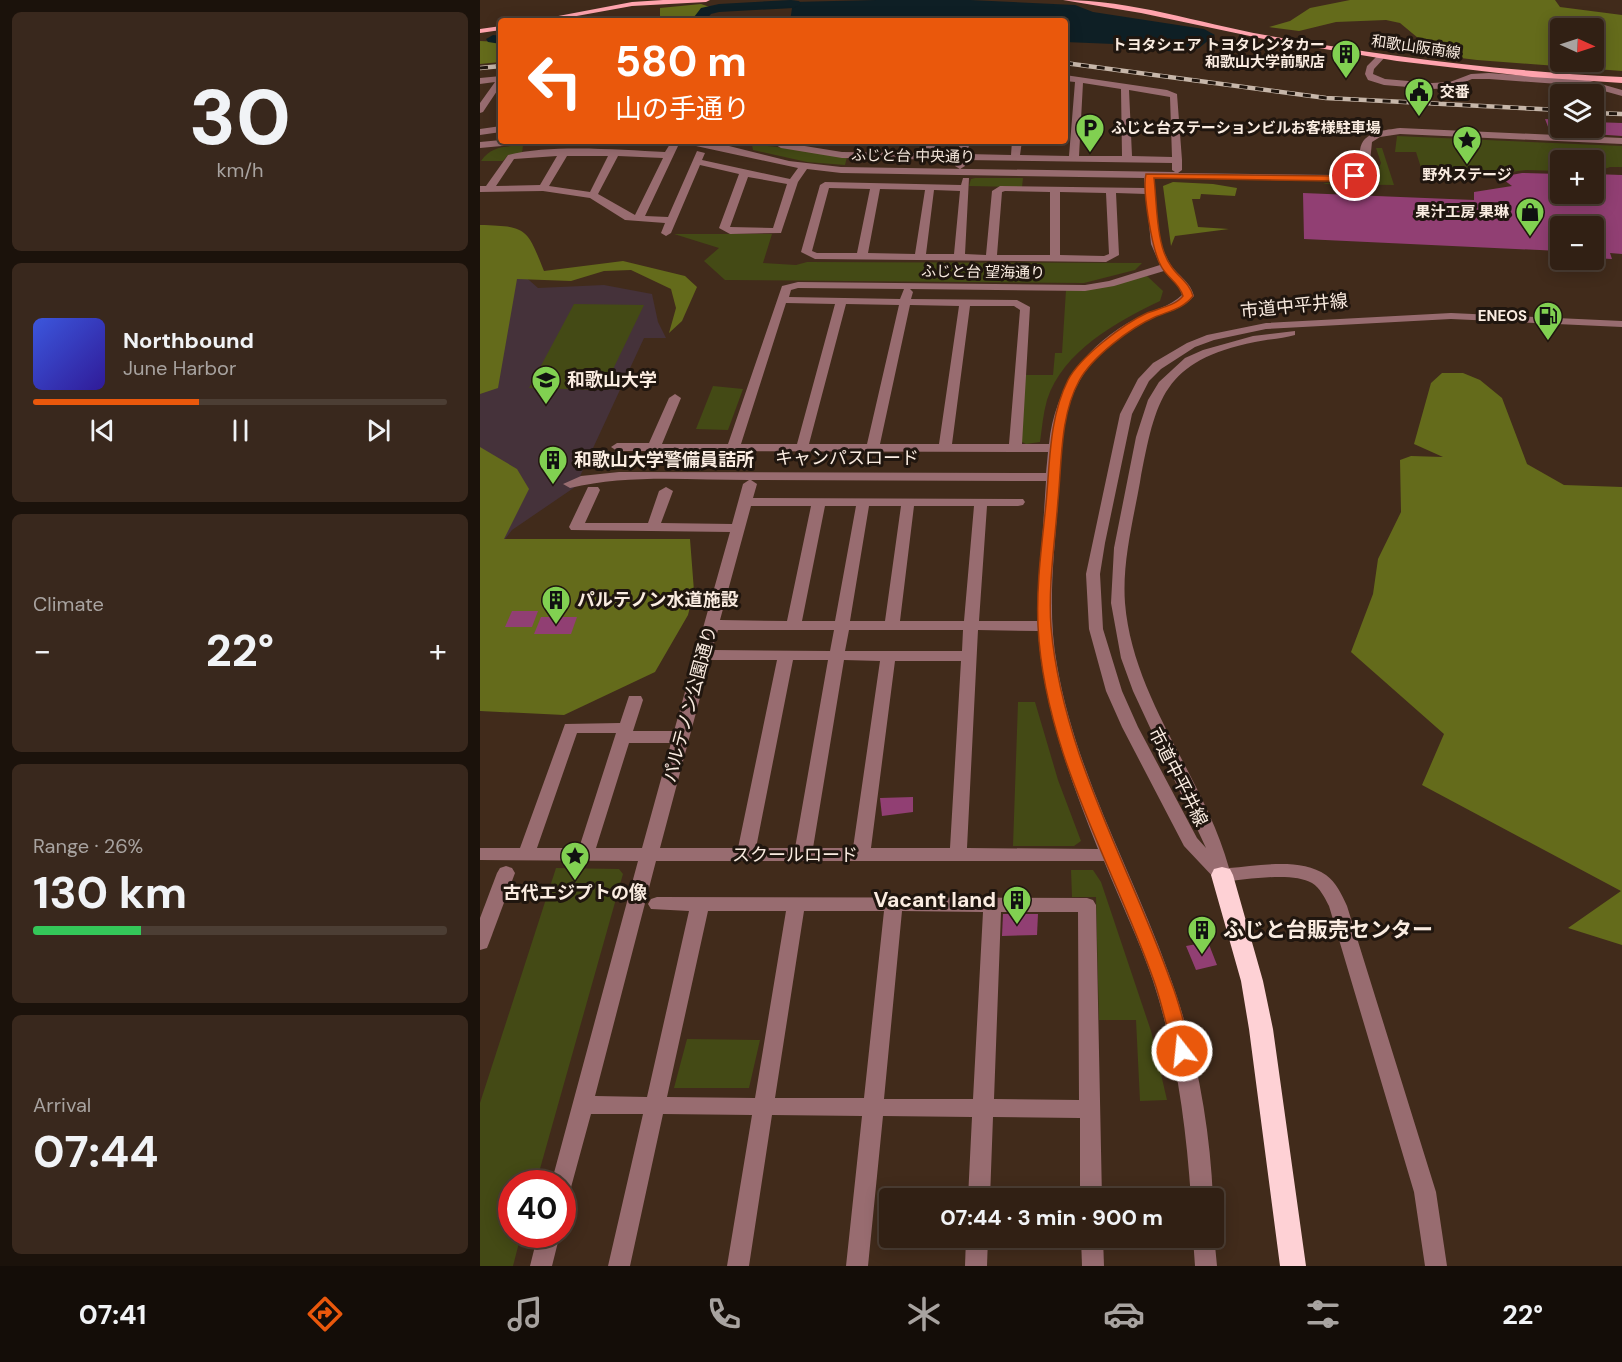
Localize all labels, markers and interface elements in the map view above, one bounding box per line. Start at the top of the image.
north arrow [1550,18,1604,72]
map controls [1550,18,1604,270]
street label: 和歌山阪南線 [1370,31,1462,63]
text: 580 m [615,34,747,89]
place label: トヨタシェア トヨタレンタカー 和歌山大学前駅店 [1111,35,1325,72]
building icon: トヨタシェア トヨタレンタカー 和歌山大学前駅店 [1330,38,1362,80]
icon: left [516,42,594,120]
text: 30 [189,67,291,168]
public building icon: 交番 [1403,76,1435,118]
place label: 交番 [1440,82,1470,102]
button: layers [1550,84,1604,138]
text: 山の手通り [615,91,750,126]
parking icon: ふじと台ステーションビルお客様駐車場 [1074,112,1106,154]
place label: ふじと台ステーションビルお客様駐車場 [1111,118,1381,138]
place icon: 野外ステージ [1451,124,1483,166]
street label: ふじと台 中央通り [851,145,975,167]
pin [1329,150,1380,201]
button: + [1550,150,1604,204]
text: km/h [216,157,264,183]
icon: arrive [1338,159,1371,192]
place label: 野外ステージ [1422,165,1512,185]
shop icon: 果汁工房 果琳 [1514,196,1546,238]
place label: 果汁工房 果琳 [1415,202,1510,222]
button: − [1550,216,1604,270]
street label: ふじと台 望海通り [921,261,1045,283]
street label: 市道中平井線 [1239,288,1349,324]
fuel station icon: ENEOS [1532,300,1564,342]
place label: ENEOS [1478,306,1527,326]
text: Northbound [123,326,254,355]
text: June Harbor [123,355,236,381]
school or university icon: 和歌山大学 [530,364,562,406]
place label: 和歌山大学 [567,368,657,392]
icon: previous [86,414,119,447]
icon: pause [224,414,257,447]
icon: next [362,414,395,447]
building icon: 和歌山大学警備員詰所 [537,444,569,486]
street label: キャンパスロード [775,446,919,470]
place label: 和歌山大学警備員詰所 [574,448,754,472]
building icon: パルテノン水道施設 [540,584,572,626]
place label: パルテノン水道施設 [577,588,738,612]
text: Climate [33,591,104,617]
text: 22° [206,621,274,680]
street label: パルテノン公園通り [658,623,722,785]
text: − [33,629,51,672]
text: + [429,629,447,672]
street label: 市道中平井線 [1143,723,1213,831]
text: Range · 26% [33,833,143,859]
place icon: 古代エジプトの像 [559,840,591,882]
street label: スクールロード [732,843,858,867]
text: 130 km [33,863,187,922]
place label: 古代エジプトの像 [503,881,647,905]
building icon: Vacant land [1001,884,1033,926]
place label: Vacant land [874,886,996,914]
building icon: ふじと台販売センター [1186,914,1218,956]
place label: ふじと台販売センター [1223,916,1433,944]
position arrow [1150,1019,1214,1083]
text: Arrival [33,1092,91,1118]
text: 07:44 [33,1122,159,1181]
speed limit sign: 40 [498,1170,576,1248]
text: 07:44 · 3 min · 900 m [940,1203,1163,1232]
icon: directions [304,1293,346,1335]
icon: music [504,1293,546,1335]
icon: phone [703,1293,745,1335]
icon: climate [903,1293,945,1335]
icon: car [1103,1293,1145,1335]
icon: filters [1302,1293,1344,1335]
text: 07:41 [79,1297,146,1332]
text: 22° [1502,1297,1543,1332]

